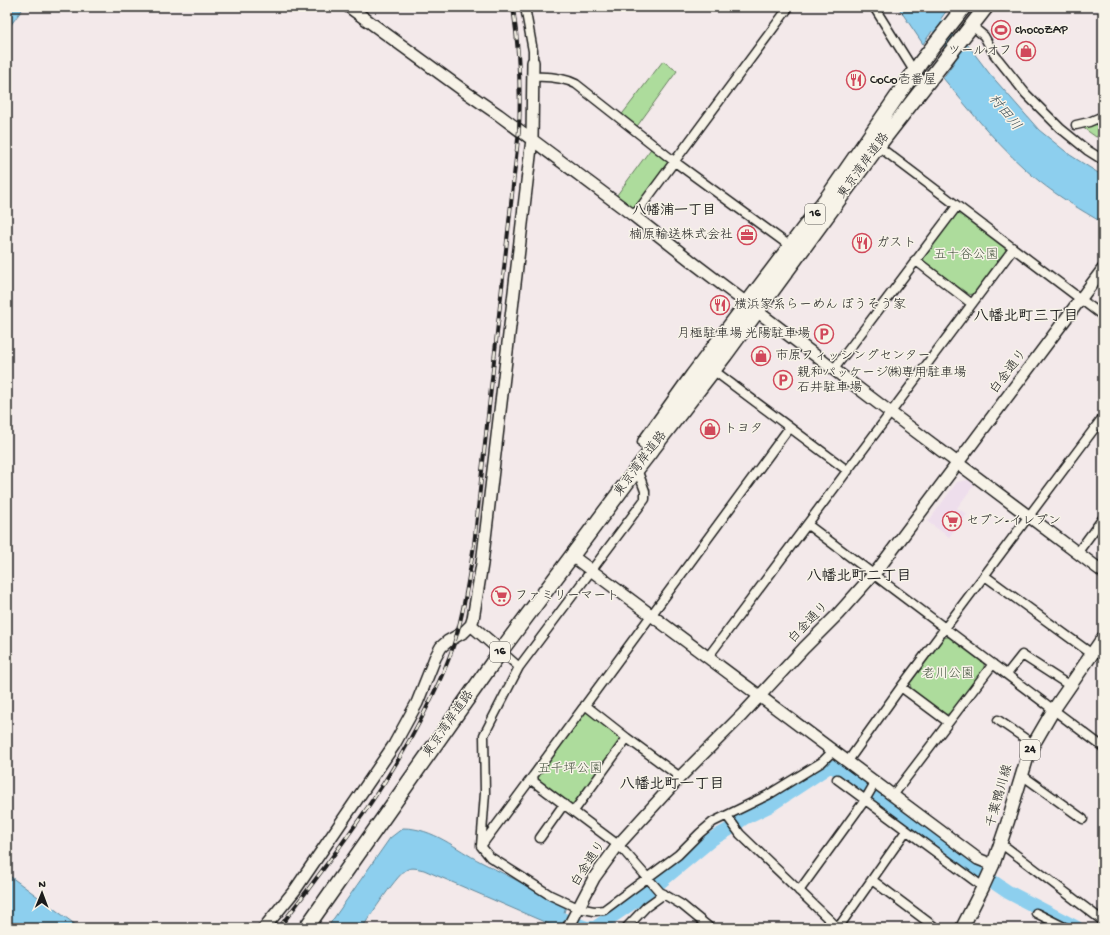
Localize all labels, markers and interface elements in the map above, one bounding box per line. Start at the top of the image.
sports icon: chocoZAP [990,19,1012,41]
place label: chocoZAP [1015,23,1068,38]
shop icon: ツールオフ [1015,40,1037,62]
place label: ツールオフ [948,44,1012,59]
restaurant icon: CoCo壱番屋 [845,69,867,91]
place label: CoCo壱番屋 [870,72,937,88]
water label: 村田川 [984,91,1024,135]
street label: 東京湾岸道路 [835,130,893,202]
district label: 八幡浦一丁目 [632,203,716,220]
road number: 16 [805,204,825,224]
office icon: 楠原輸送株式会社 [736,224,758,246]
place label: 楠原輸送株式会社 [629,227,733,243]
restaurant icon: ガスト [851,232,873,254]
place label: ガスト [876,236,916,251]
park label: 五十谷公園 [933,247,999,263]
restaurant icon: 横浜家系らーめん ぼうそう家 [709,294,731,316]
place label: 横浜家系らーめん ぼうそう家 [734,298,906,313]
district label: 八幡北町三丁目 [973,307,1079,326]
parking icon: 月極駐車場 光陽駐車場 [813,323,835,345]
place label: 月極駐車場 光陽駐車場 [677,326,810,342]
shop icon: 市原フィッシングセンター [750,345,772,367]
street label: 白金通り [987,346,1031,397]
place label: 市原フィッシングセンター [775,349,930,364]
place label: 親和パッケージ㈱専用駐車場 石井駐車場 [797,365,966,396]
parking icon: 親和パッケージ㈱専用駐車場 石井駐車場 [772,369,794,391]
shop icon: トヨタ [699,418,721,440]
place label: トヨタ [724,422,763,437]
street label: 東京湾岸道路 [612,428,670,500]
supermarket icon: セブン-イレブン [941,510,963,532]
place label: セブン-イレブン [966,514,1061,529]
district label: 八幡北町二丁目 [806,567,912,586]
supermarket icon: ファミリーマート [490,585,512,607]
place label: ファミリーマート [515,589,619,604]
street label: 白金通り [785,598,832,647]
road number: 16 [490,642,510,662]
park label: 老川公園 [922,666,974,682]
street label: 東京湾岸道路 [420,688,478,760]
road number: 24 [1020,740,1040,760]
park label: 五千坪公園 [537,761,603,777]
street label: 千葉鴨川線 [984,762,1016,829]
district label: 八幡北町一丁目 [619,775,725,794]
street label: 白金通り [568,838,609,890]
north arrow [22,873,62,913]
text: N [38,879,46,891]

